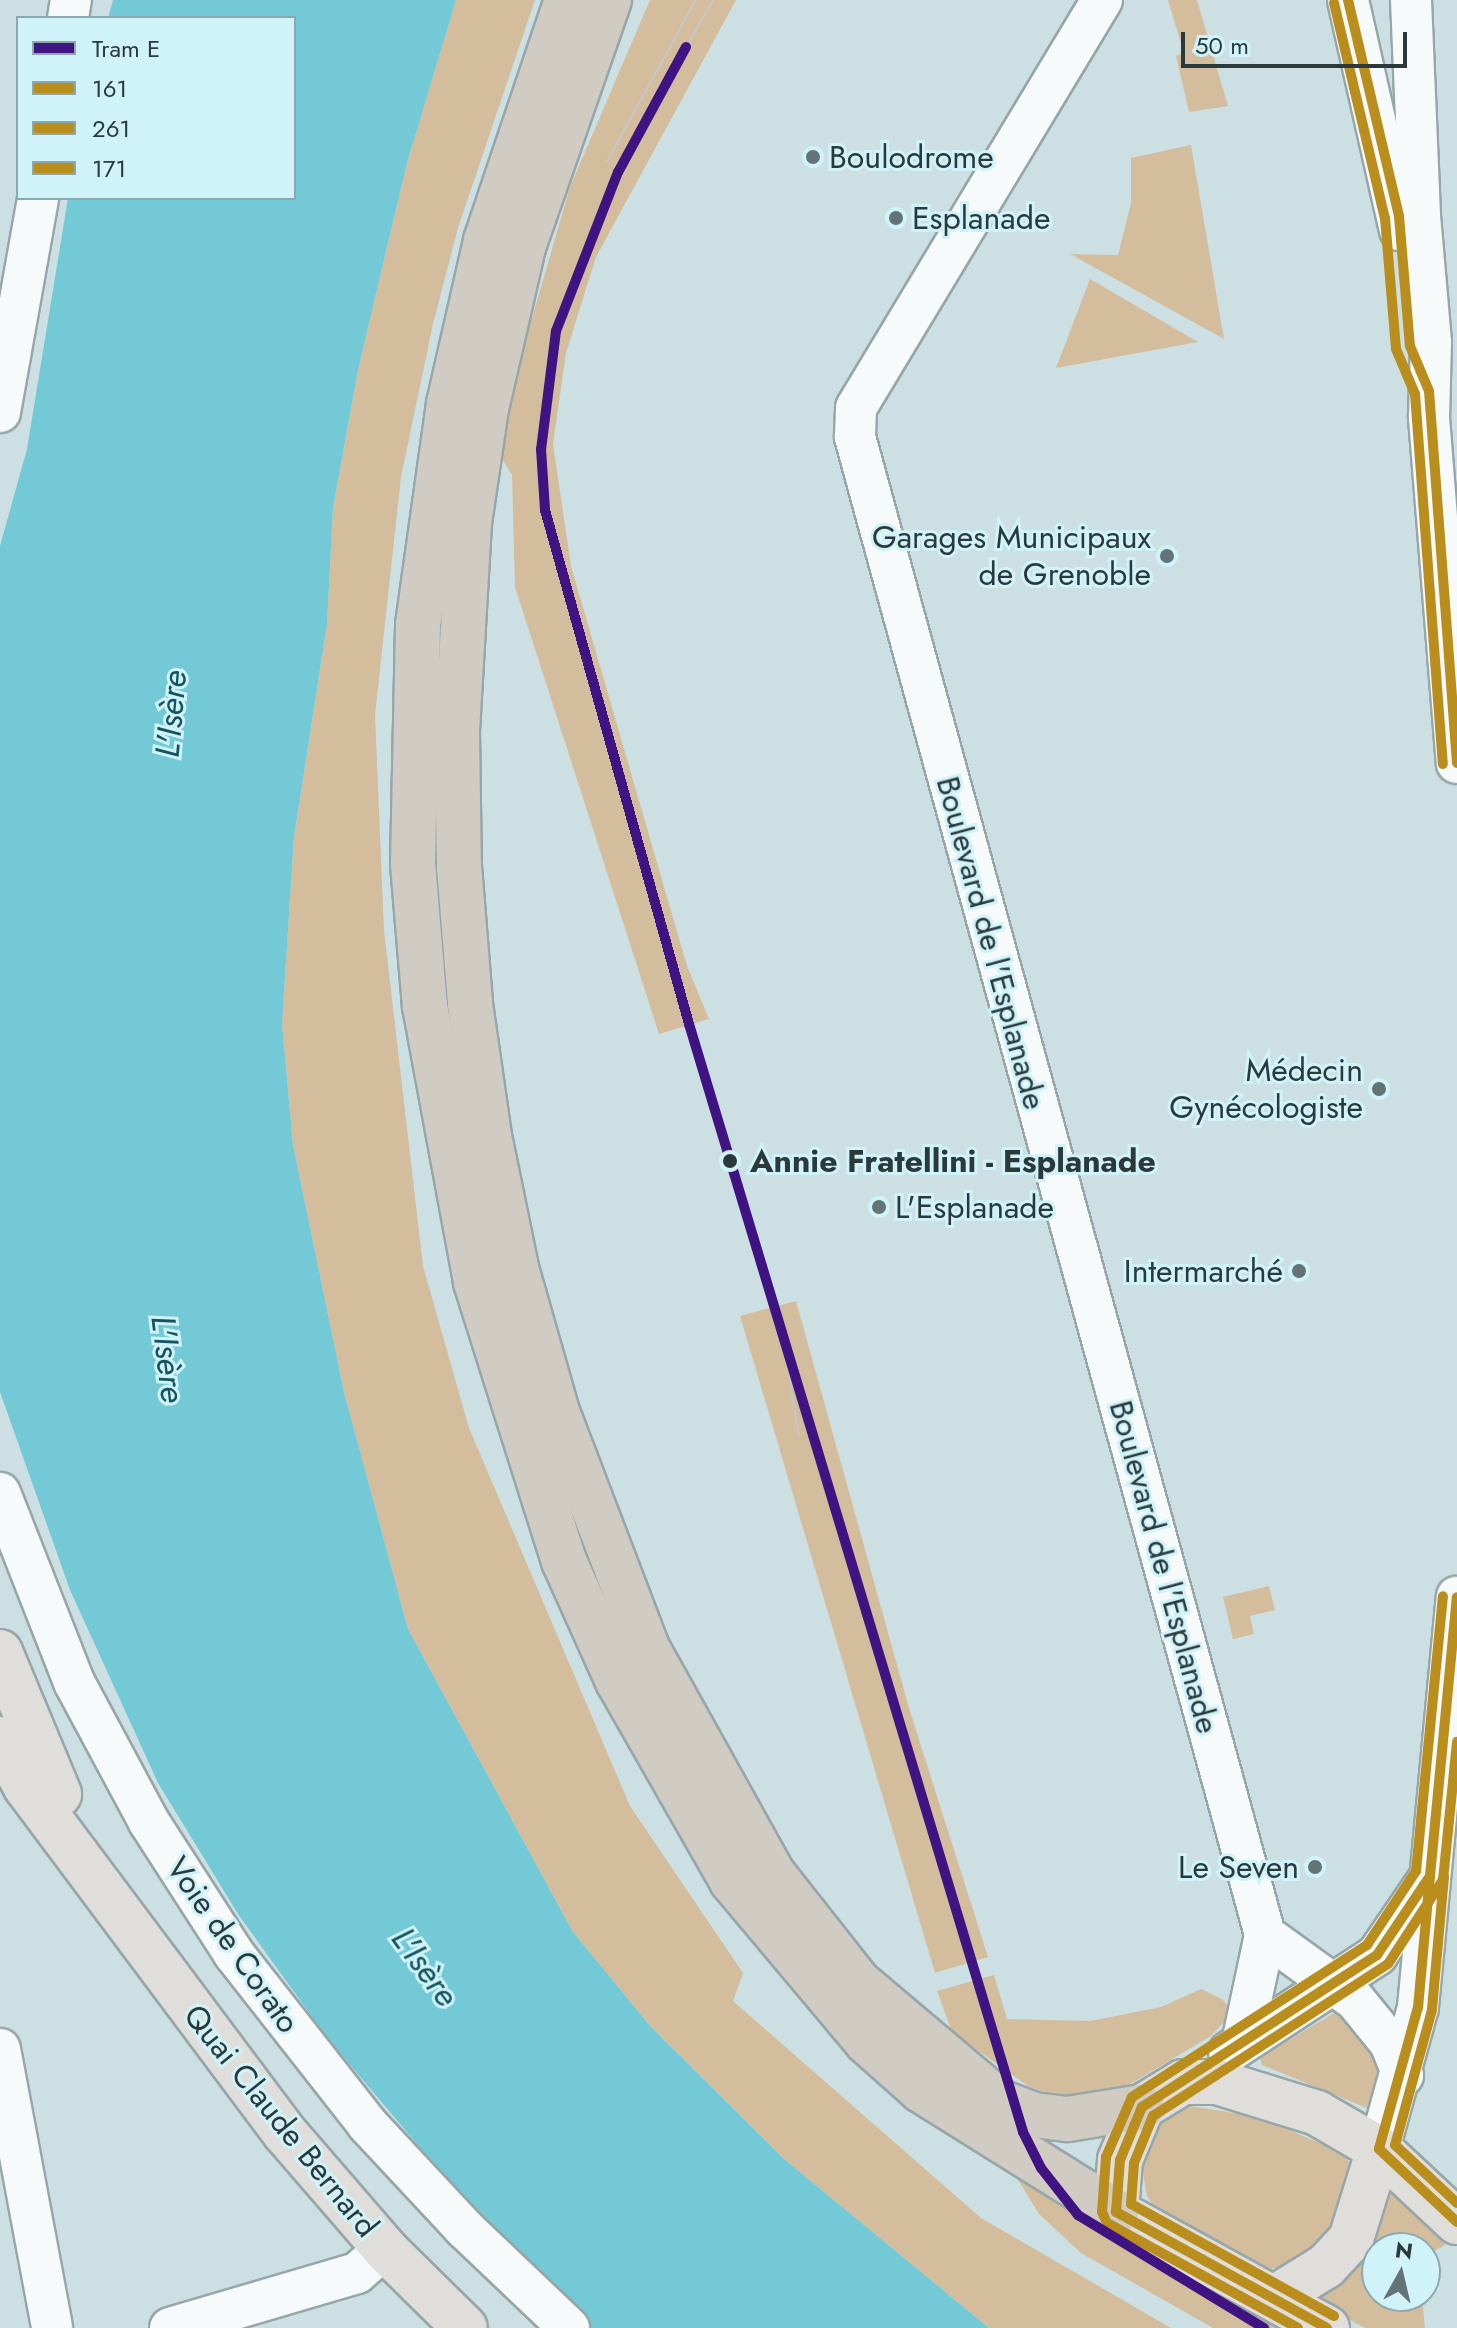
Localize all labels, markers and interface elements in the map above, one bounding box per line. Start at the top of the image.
legend [16,16,296,200]
scale bar [1185,16,1411,66]
text: 50 m [1195,28,1249,63]
text: Tram E [92,31,160,66]
text: 161 [92,71,127,106]
text: 261 [92,111,130,146]
place label: Boulodrome [829,138,994,176]
marker: Boulodrome [804,148,822,166]
text: 171 [92,151,126,186]
place label: Esplanade [912,199,1050,237]
marker: Esplanade [887,209,905,227]
place label: Garages Municipaux de Grenoble [872,519,1151,594]
marker: Garages Municipaux de Grenoble [1158,547,1176,565]
water label: L'Isère [147,669,195,759]
street label: Boulevard de l'Esplanade [928,772,1054,1114]
place label: Médecin Gynécologiste [1169,1052,1363,1127]
marker: Médecin Gynécologiste [1370,1080,1388,1098]
place label: Annie Fratellini - Esplanade [750,1142,1156,1180]
marker: Annie Fratellini - Esplanade [717,1148,743,1174]
place label: L'Esplanade [895,1188,1054,1226]
marker: L'Esplanade [870,1198,888,1216]
place label: Intermarché [1124,1252,1283,1290]
marker: Intermarché [1290,1262,1308,1280]
water label: L'Isère [142,1313,194,1405]
street label: Boulevard de l'Esplanade [1101,1396,1227,1738]
place label: Le Seven [1178,1848,1299,1886]
street label: Voie de Corato [158,1850,308,2040]
marker: Le Seven [1306,1858,1324,1876]
water label: L'Isère [383,1920,467,2014]
street label: Quai Claude Bernard [175,1997,387,2245]
north arrow [1361,2232,1441,2312]
text: N [1393,2233,1415,2267]

